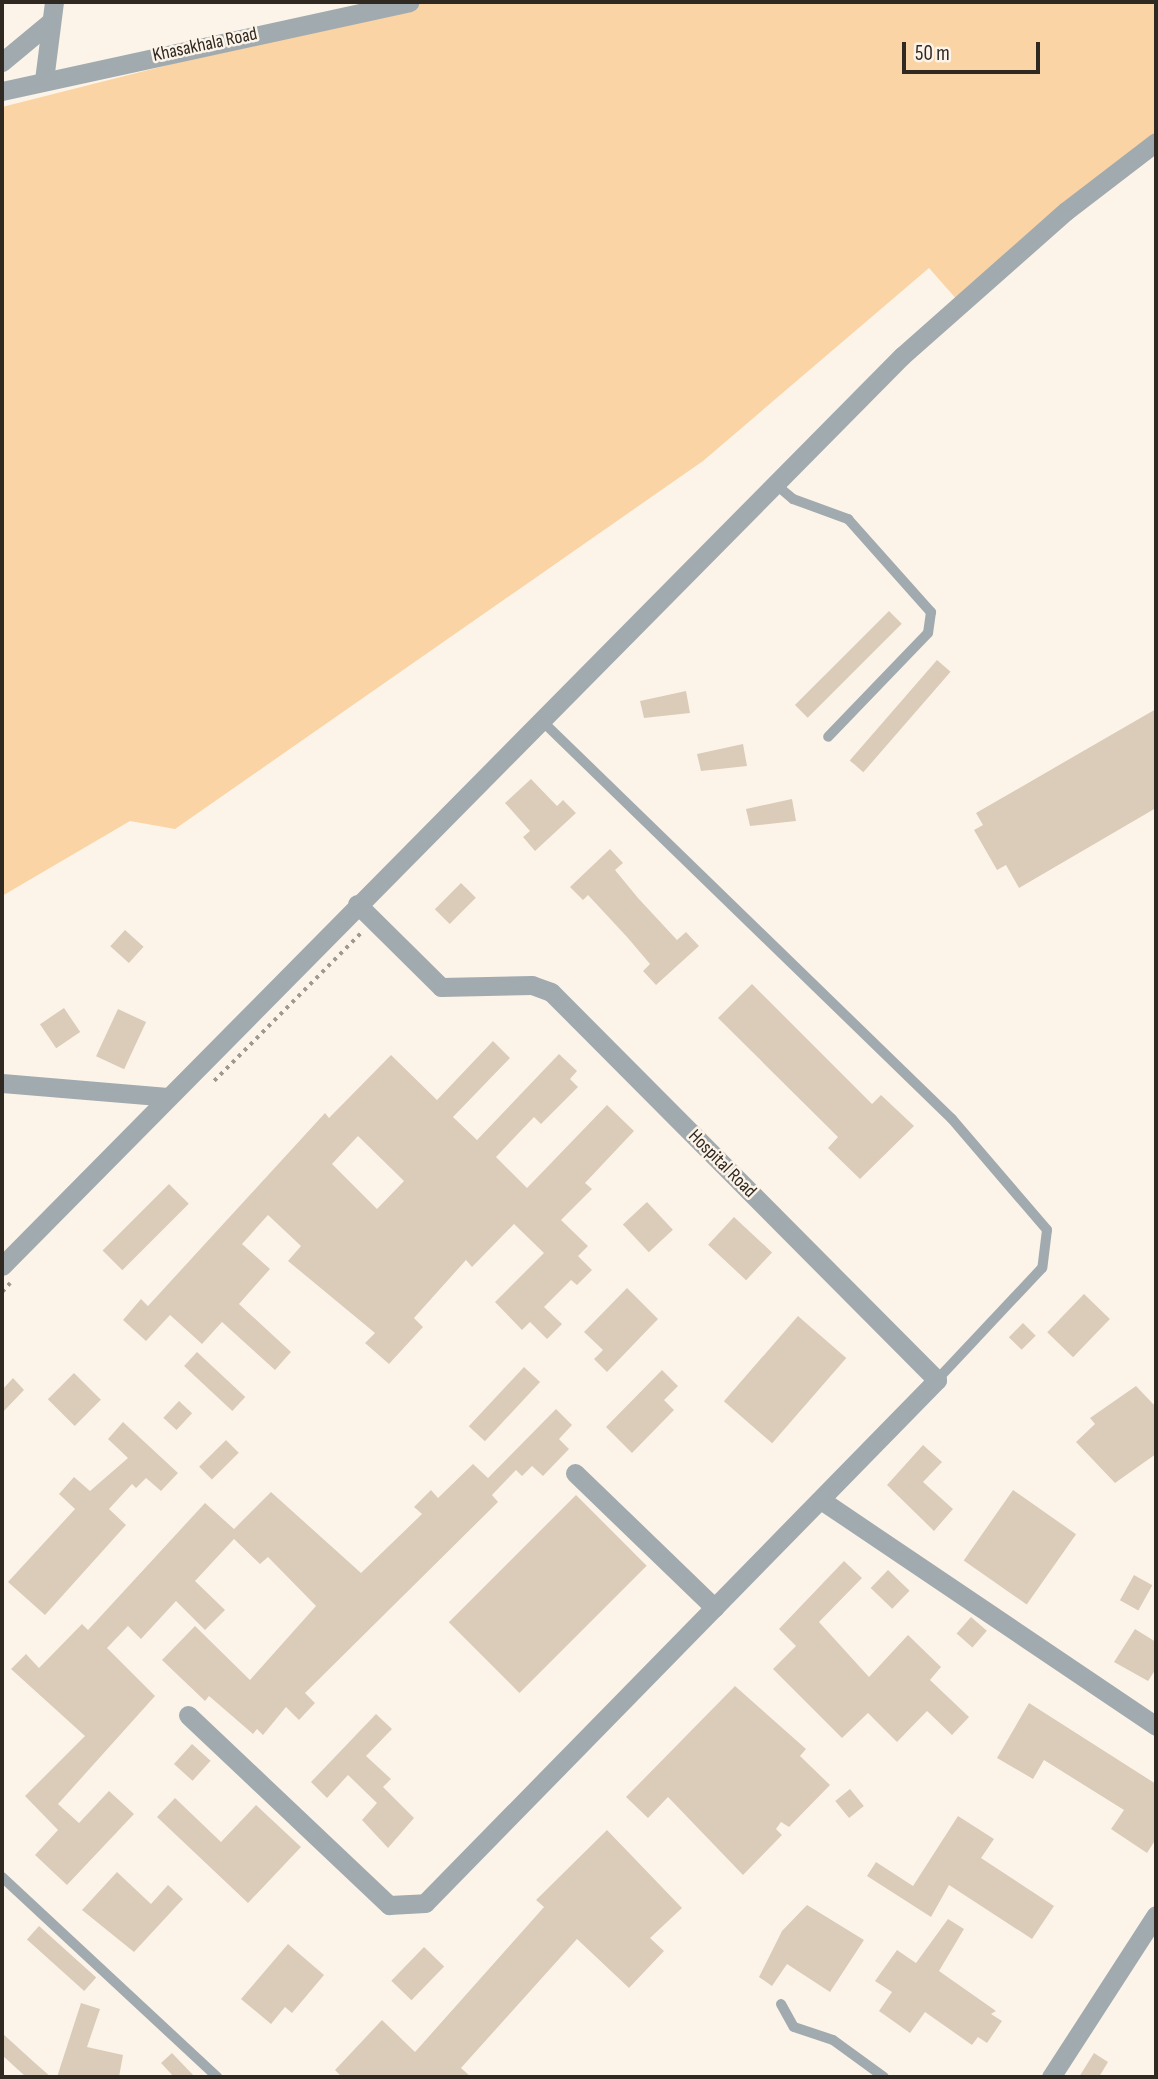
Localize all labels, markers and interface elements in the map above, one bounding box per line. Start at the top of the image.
street label: Khasakhala Road [151,23,259,67]
scale bar [906,28,1044,72]
text: 50 m [915,41,950,66]
street label: Hospital Road [683,1125,761,1203]

